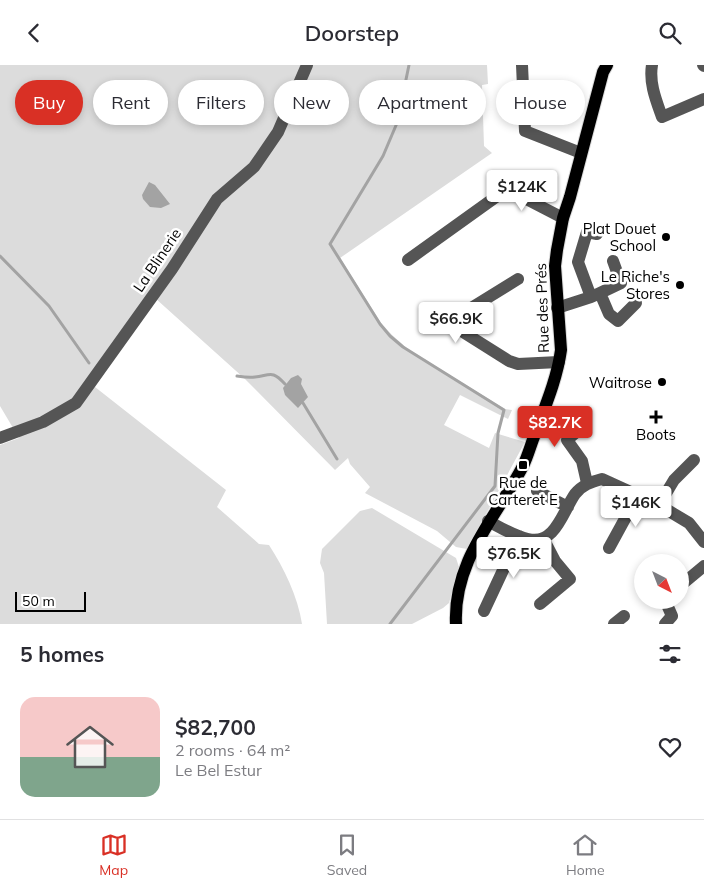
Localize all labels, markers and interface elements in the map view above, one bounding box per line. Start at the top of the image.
icon: back [20,19,48,47]
text: Doorstep [305,19,399,47]
icon: search [656,19,684,47]
chip: Buy [15,80,83,125]
chip: Rent [93,80,168,125]
chip: Filters [178,80,264,125]
chip: New [274,80,349,125]
chip: Apartment [359,80,486,125]
chip: House [496,80,585,125]
pin: $124K [487,169,557,212]
text: $124K [497,176,547,196]
place label: Plat Douet School [583,219,656,255]
street label: La Blinerie [129,225,185,295]
marker: Plat Douet School [660,231,672,243]
street label: Rue des Prés [531,263,553,353]
place label: Le Riche's Stores [601,267,670,303]
marker: Le Riche's Stores [674,279,686,291]
pin: $66.9K [415,301,497,344]
text: $66.9K [429,308,483,328]
place label: Waitrose [589,373,652,392]
marker: Waitrose [656,376,668,388]
pin: $82.7K [514,405,596,448]
marker: Boots [650,411,662,423]
text: $82.7K [528,412,582,432]
place label: Boots [636,425,676,444]
marker: Rue de Carteret E [517,459,529,471]
place label: Rue de Carteret E [488,473,558,509]
pin: $146K [601,485,671,528]
text: $146K [611,492,661,512]
pin: $76.5K [473,537,555,579]
text: $76.5K [487,543,541,563]
north arrow [634,554,689,609]
map controls [634,554,689,609]
scale bar [15,589,86,612]
text: 50 m [22,592,55,610]
icon: filters [656,640,684,668]
text: 5 homes [20,641,104,667]
text: $82,700 [175,714,256,740]
icon: home [60,717,120,777]
icon: heart [656,733,684,761]
text: 2 rooms · 64 m² [175,740,290,760]
text: Le Bel Estur [175,760,262,780]
tab: Map [99,831,128,879]
tab: Saved [327,831,367,879]
tab: Home [566,831,605,879]

